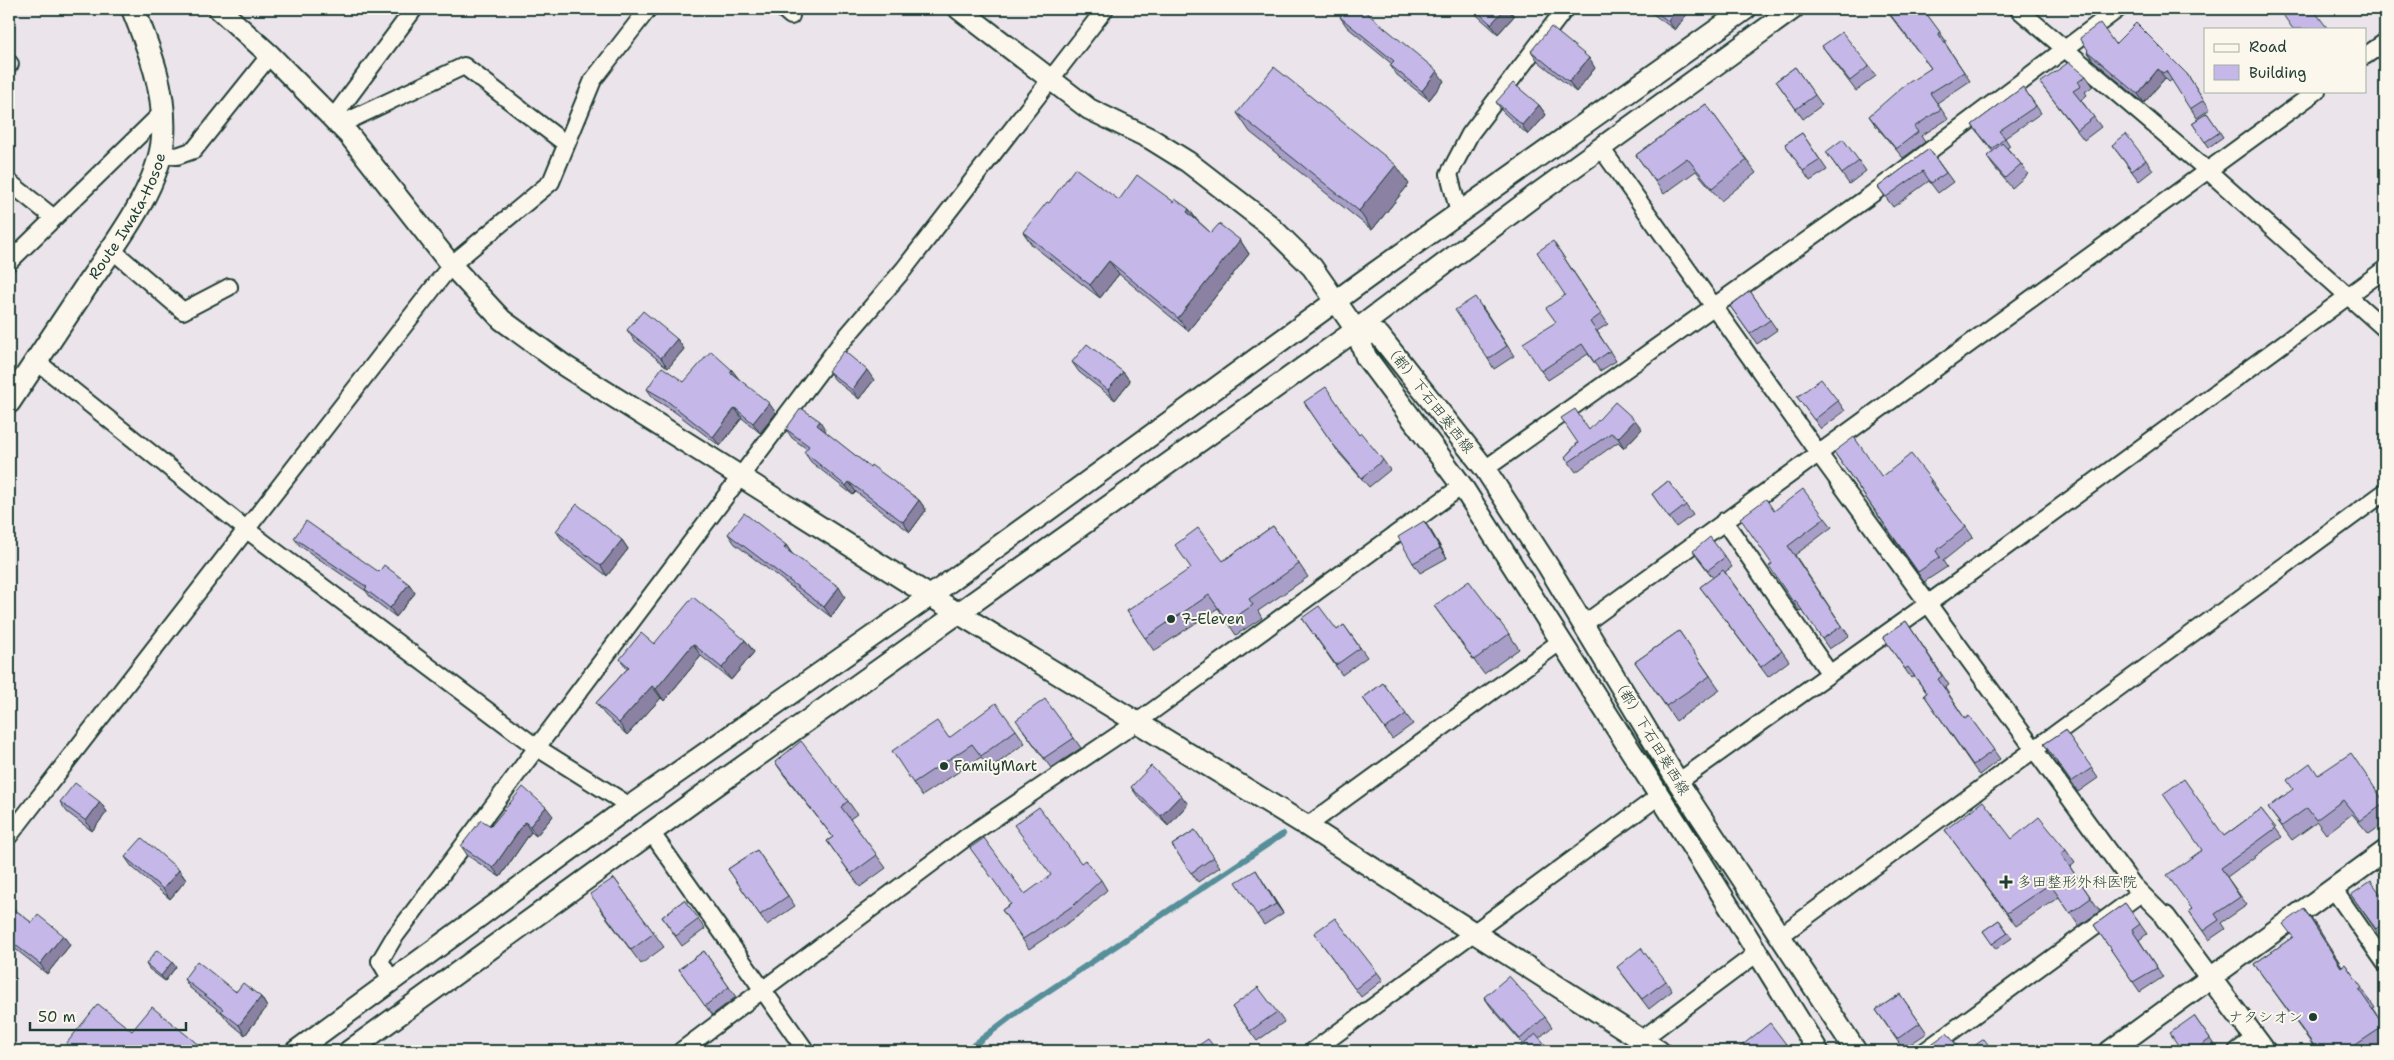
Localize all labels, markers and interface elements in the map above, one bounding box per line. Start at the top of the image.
legend [2204,28,2366,92]
text: Road [2249,37,2287,57]
text: Building [2249,63,2306,83]
street label: Route Iwata-Hosoe [84,151,170,283]
street label: （都）下石田葵西線 [1380,339,1478,457]
place label: 7-Eleven [1181,609,1244,629]
marker: 7-Eleven [1165,613,1177,625]
street label: （都）下石田葵西線 [1608,673,1694,799]
place label: FamilyMart [954,756,1037,776]
marker: FamilyMart [938,760,950,772]
place label: 多田整形外科医院 [2017,872,2137,892]
marker: 多田整形外科医院 [1999,875,2013,889]
scale bar [30,1000,186,1032]
text: 50 m [38,1007,76,1027]
place label: ナタシオン [2229,1007,2303,1027]
marker: ナタシオン [2307,1011,2319,1023]

